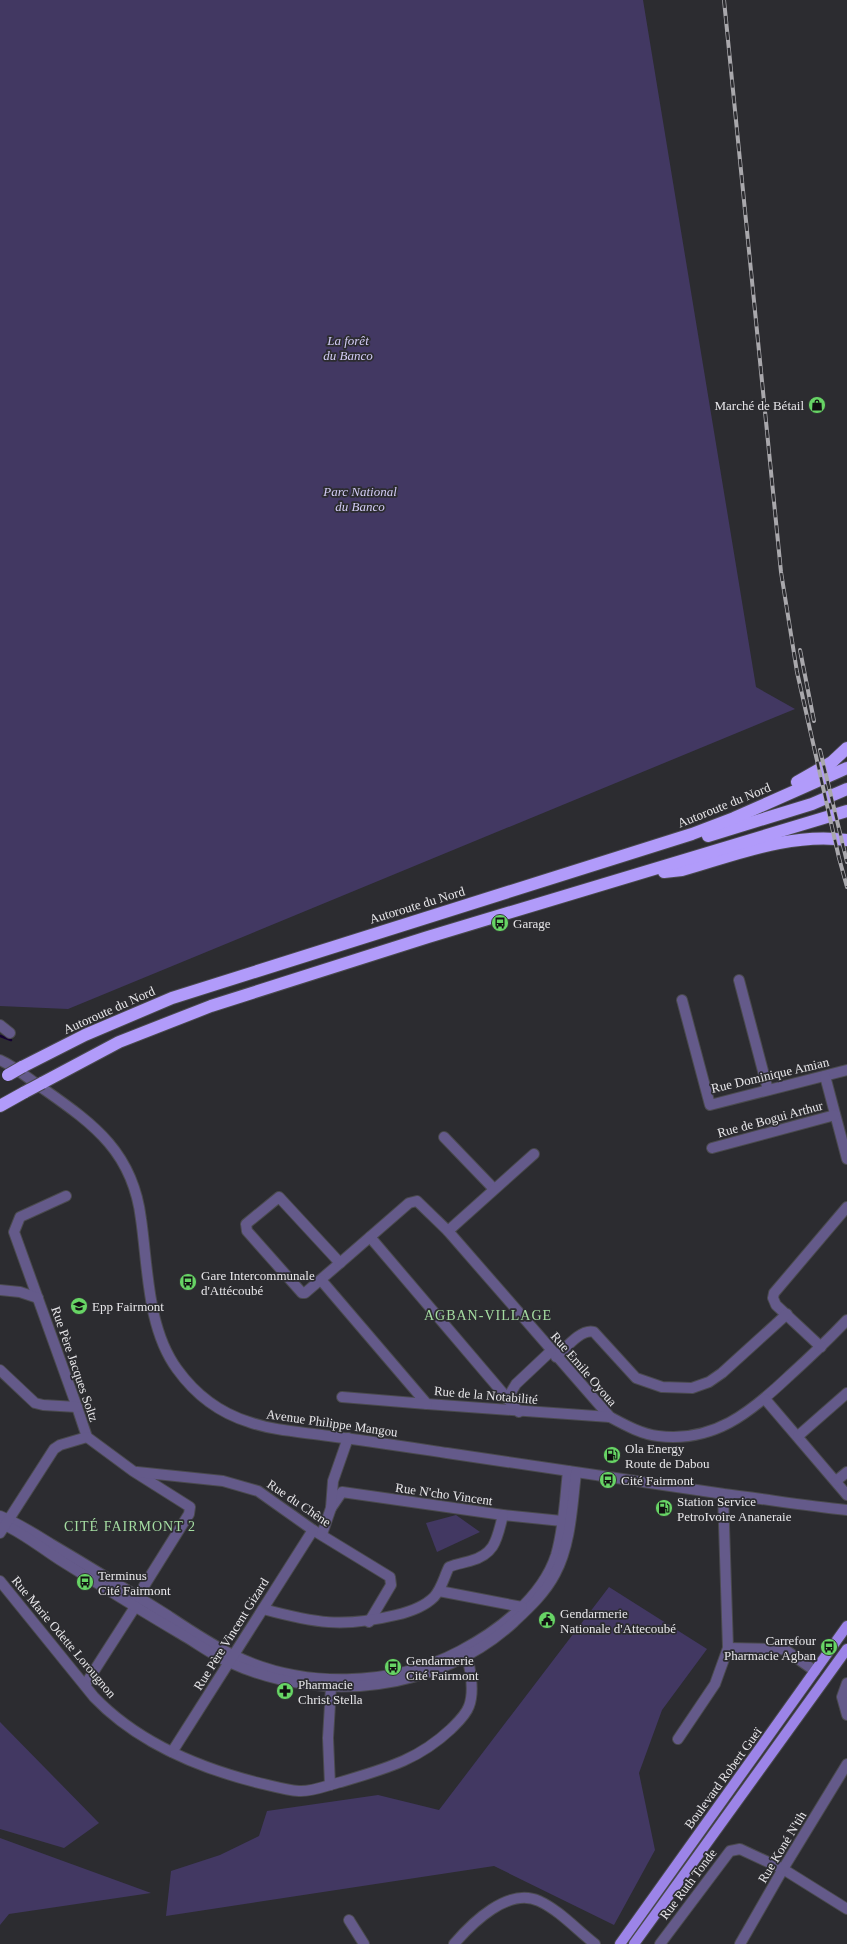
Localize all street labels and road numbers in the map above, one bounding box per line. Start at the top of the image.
street label: Autoroute du Nord [675,779,773,830]
street label: Autoroute du Nord [368,883,467,927]
street label: Autoroute du Nord [61,983,158,1037]
street label: Rue Dominique Amian [710,1054,831,1096]
street label: Rue de Bogui Arthur [716,1098,825,1140]
street label: Rue Père Jacques Soltz [48,1304,102,1424]
street label: Rue Emile Oyoua [548,1329,620,1409]
street label: Rue de la Notabilité [433,1383,539,1407]
street label: Avenue Philippe Mangou [265,1406,399,1440]
street label: Rue du Chêne [264,1476,334,1530]
street label: Rue N'cho Vincent [394,1480,494,1508]
street label: Rue Marie Odette Lorougnon [9,1573,120,1701]
street label: Rue Père Vincent Gizard [190,1575,272,1693]
street label: Boulevard Robert Gueï [681,1724,765,1831]
street label: Rue Koné N'tih [755,1808,810,1886]
street label: Rue Ruth Tonde [656,1845,720,1922]

